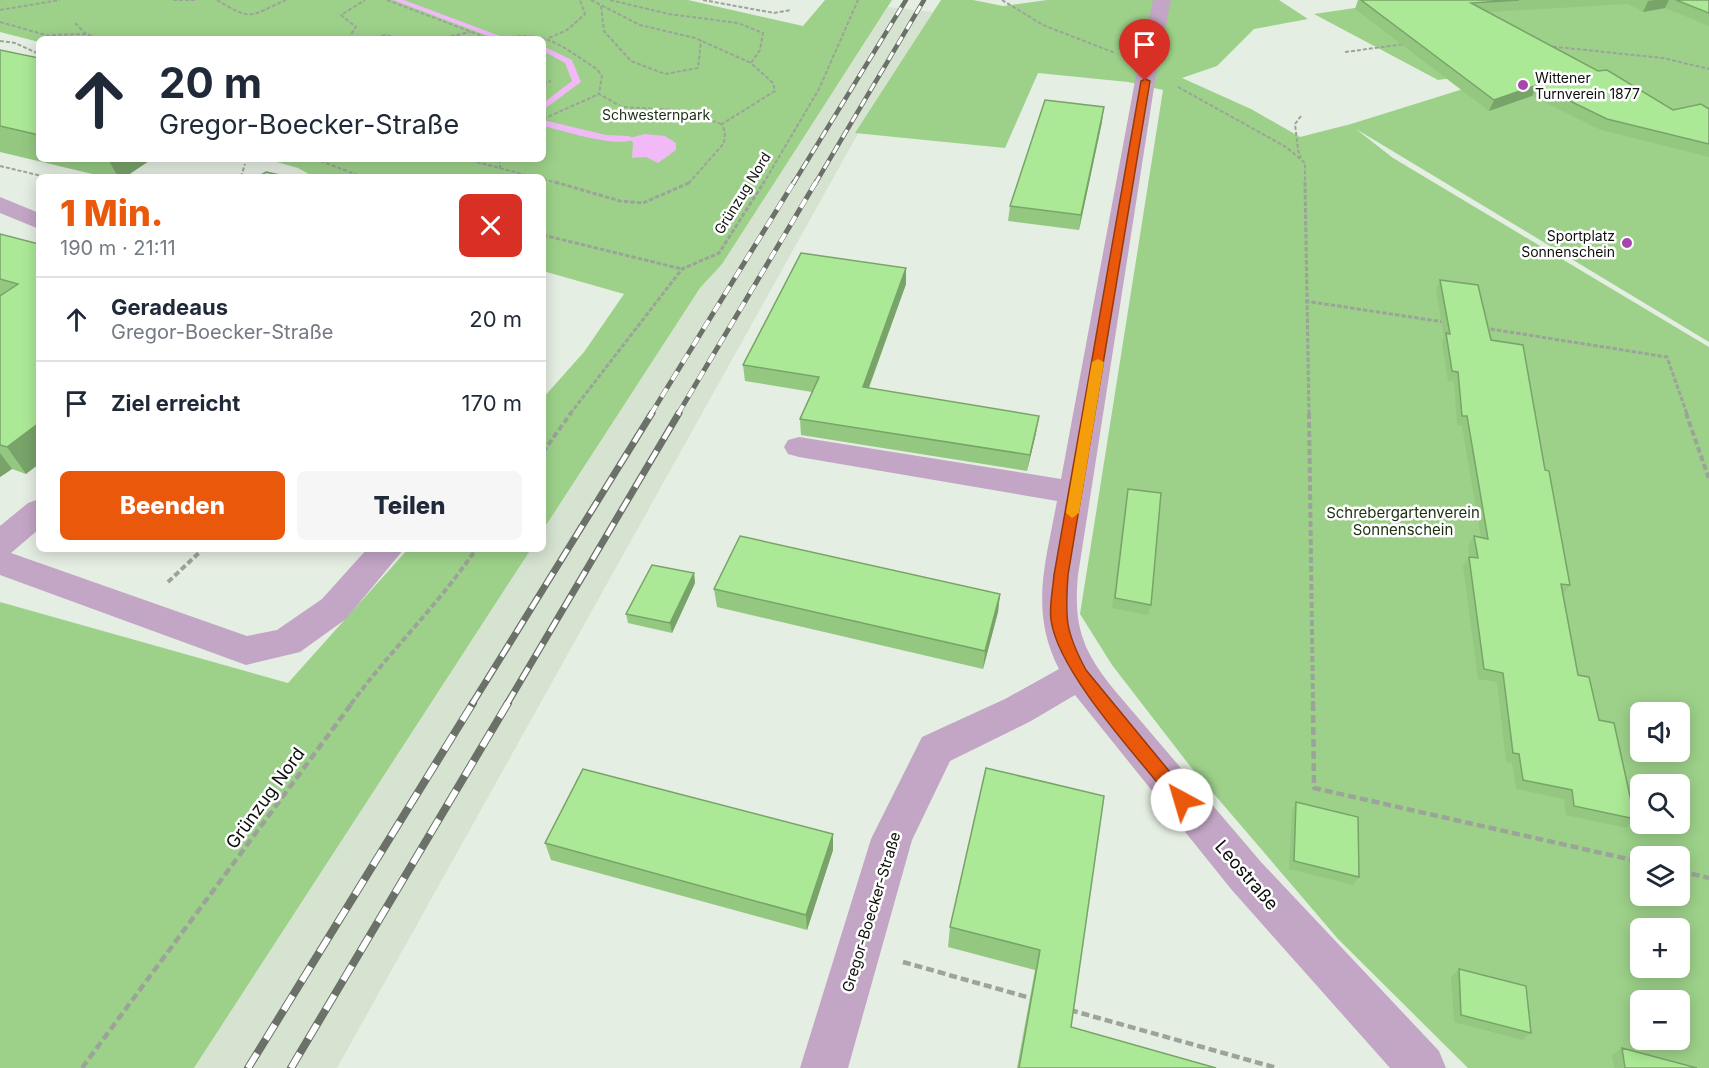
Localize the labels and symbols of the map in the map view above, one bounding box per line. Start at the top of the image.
pin [1119,19,1170,81]
place label: Wittener Turnverein 1877 [1535,69,1640,102]
marker: Wittener Turnverein 1877 [1516,78,1530,92]
park label: Schwesternpark [602,106,710,123]
street label: Grünzug Nord [710,149,774,237]
place label: Sportplatz Sonnenschein [1521,227,1615,260]
marker: Sportplatz Sonnenschein [1620,236,1634,250]
park label: Schrebergartenverein Sonnenschein [1326,503,1480,539]
street label: Grünzug Nord [221,743,309,853]
position arrow [1150,768,1214,832]
street label: Gregor-Boecker-Straße [838,829,904,995]
street label: Leostraße [1211,836,1283,914]

